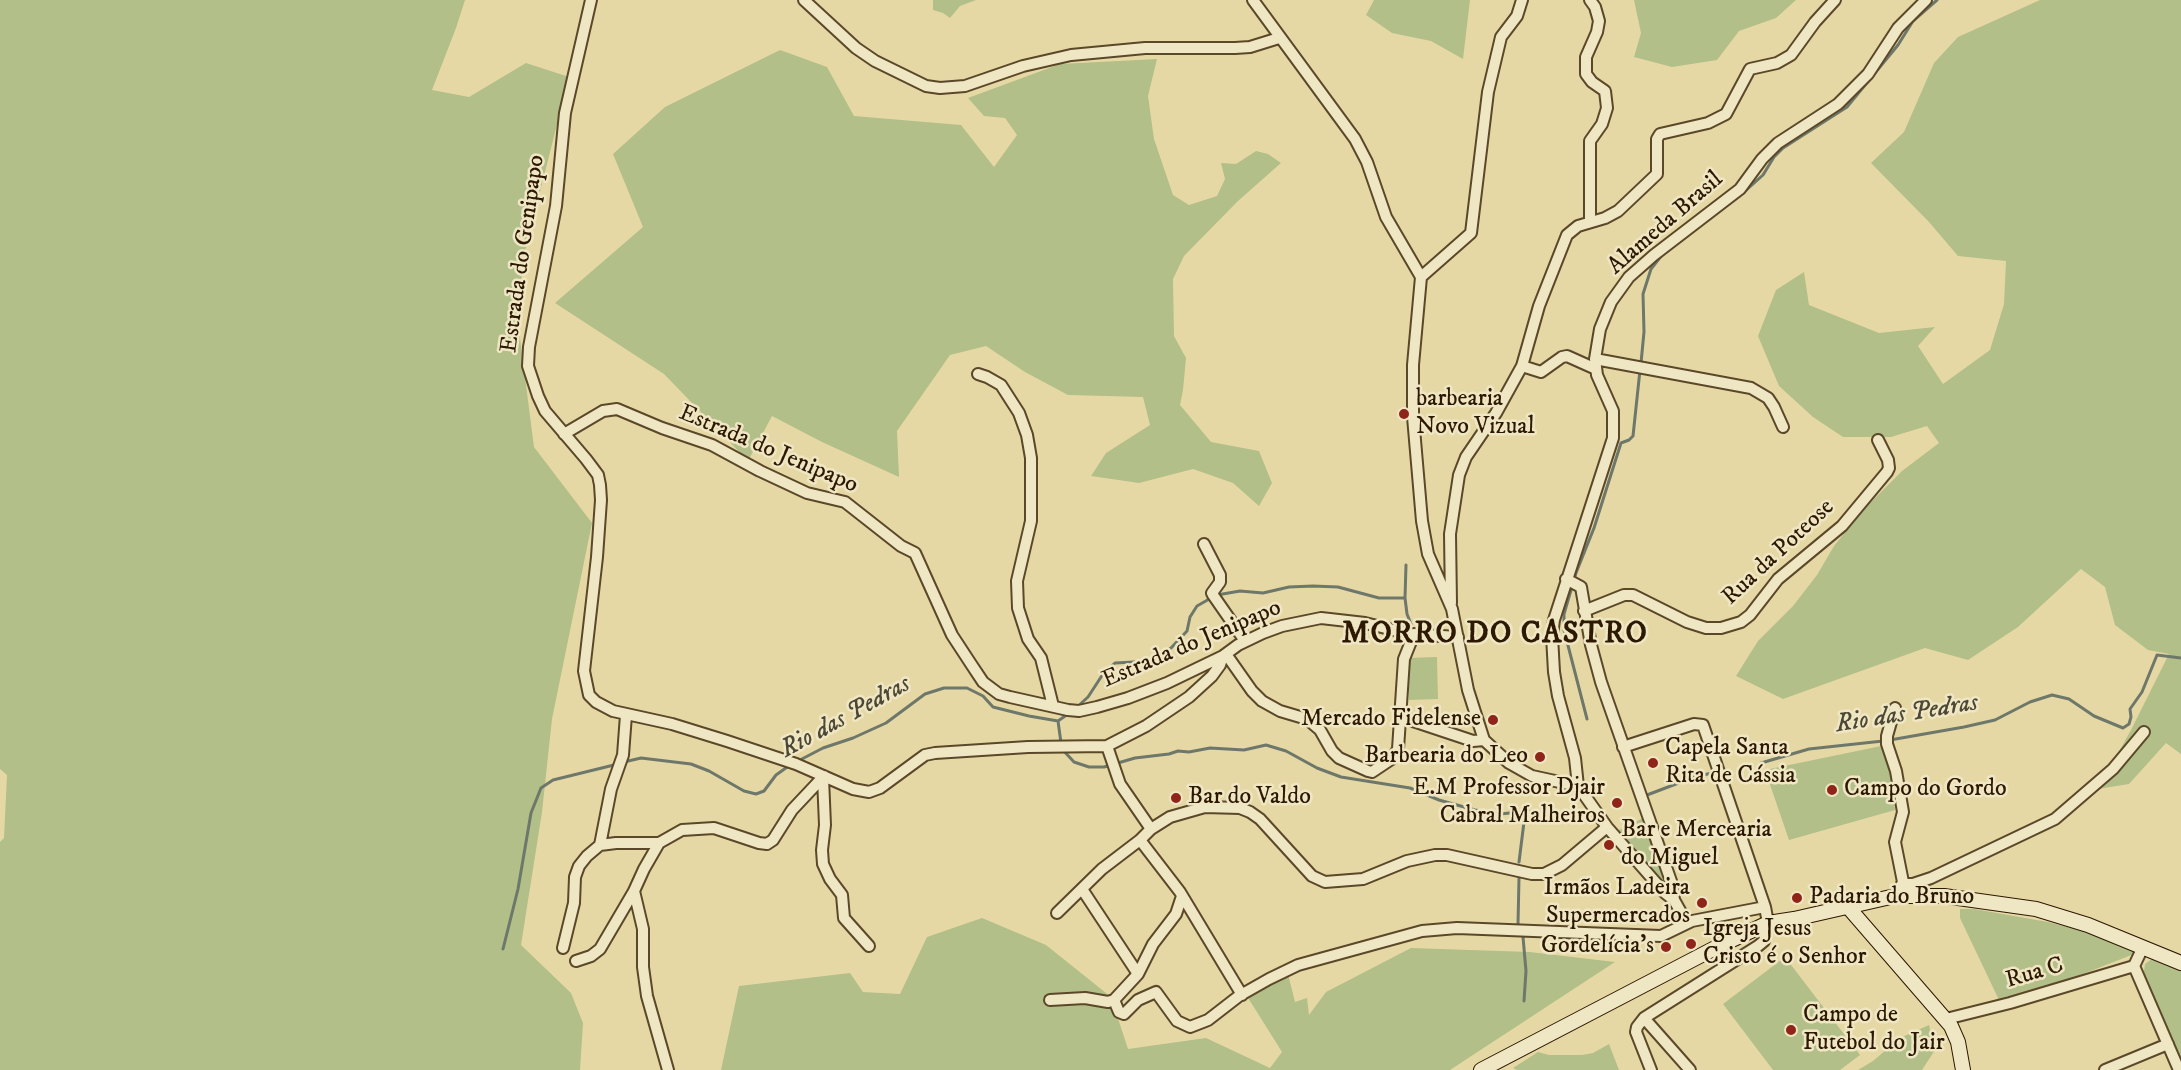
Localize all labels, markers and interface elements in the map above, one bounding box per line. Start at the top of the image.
street label: Estrada do Genipapo [496,153,552,355]
street label: Alameda Brasil [1602,166,1730,282]
place label: barbearia Novo Vizual [1416,386,1535,442]
street label: Estrada do Jenipapo [674,399,862,501]
marker: barbearia Novo Vizual [1397,407,1411,421]
street label: Rua da Poteose [1717,494,1841,612]
street label: Estrada do Jenipapo [1098,594,1286,696]
district label: MORRO DO CASTRO [1342,618,1648,654]
water label: Rio das Pedras [776,669,916,767]
water label: Rio das Pedras [1834,688,1980,742]
place label: Mercado Fidelense [1301,706,1481,734]
marker: Mercado Fidelense [1486,713,1500,727]
place label: Capela Santa Rita de Cássia [1665,735,1796,791]
place label: Barbearia do Leo [1364,743,1528,771]
marker: Barbearia do Leo [1533,750,1547,764]
marker: Capela Santa Rita de Cássia [1646,756,1660,770]
place label: E.M Professor Djair Cabral Malheiros [1413,775,1605,831]
place label: Campo do Gordo [1844,776,2007,804]
marker: Campo do Gordo [1825,783,1839,797]
place label: Bar do Valdo [1188,784,1311,812]
marker: Bar do Valdo [1169,791,1183,805]
marker: E.M Professor Djair Cabral Malheiros [1610,796,1624,810]
place label: Bar e Mercearia do Miguel [1621,817,1772,873]
marker: Bar e Mercearia do Miguel [1602,838,1616,852]
place label: Irmãos Ladeira Supermercados [1543,875,1690,931]
place label: Padaria do Bruno [1809,884,1974,912]
marker: Padaria do Bruno [1790,891,1804,905]
marker: Irmãos Ladeira Supermercados [1695,896,1709,910]
place label: Igreja Jesus Cristo é o Senhor [1703,916,1866,972]
place label: Gordelícia's [1541,933,1654,961]
marker: Igreja Jesus Cristo é o Senhor [1684,937,1698,951]
marker: Gordelícia's [1659,940,1673,954]
street label: Rua C [2003,952,2067,996]
place label: Campo de Futebol do Jair [1803,1002,1945,1058]
marker: Campo de Futebol do Jair [1784,1023,1798,1037]

